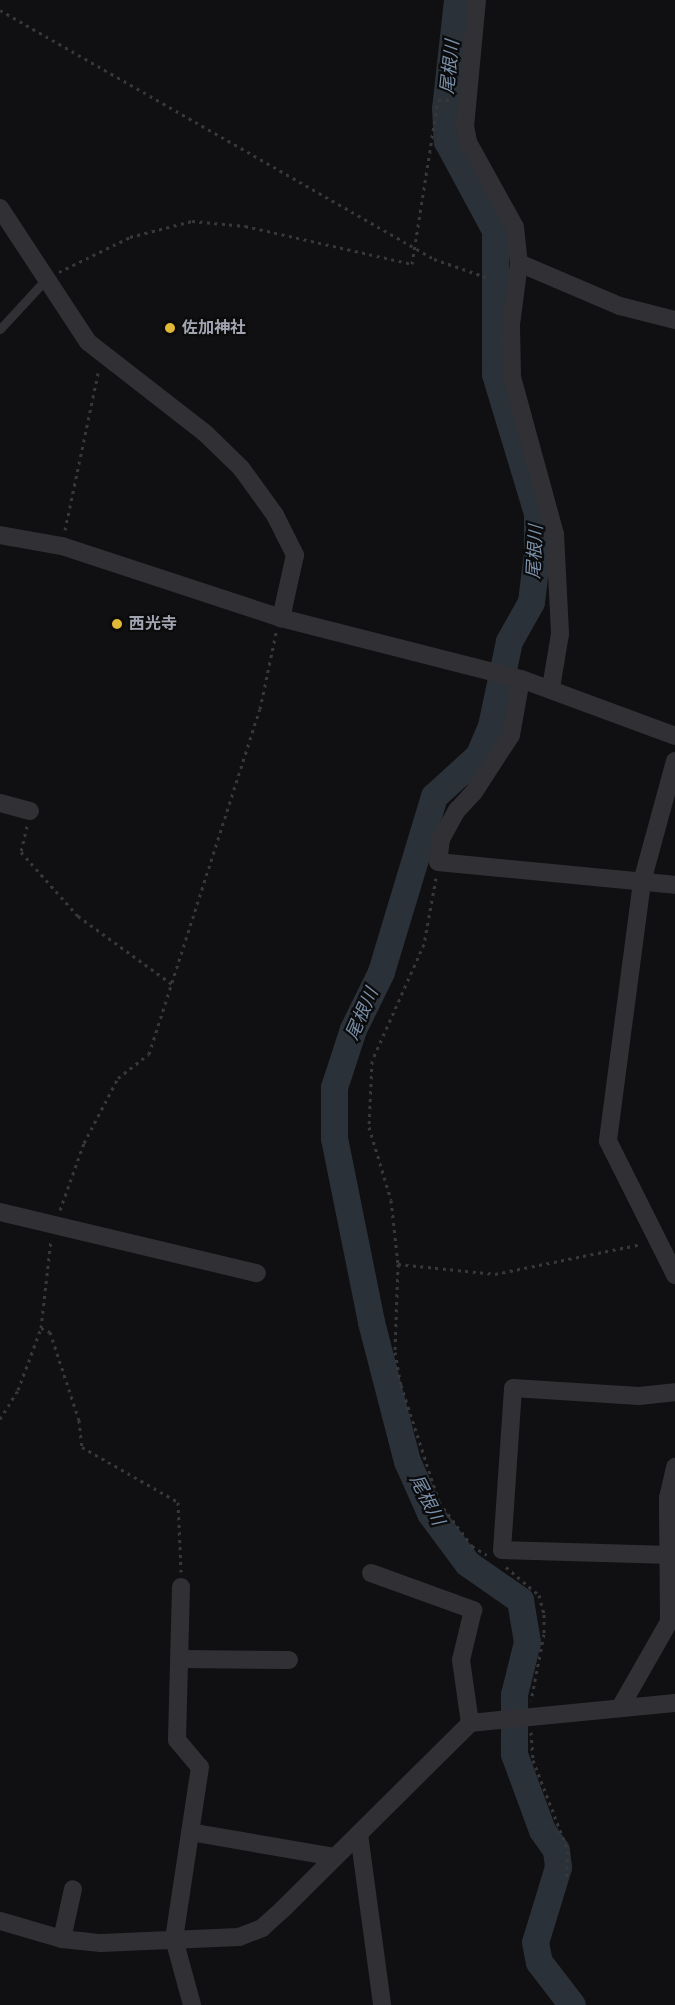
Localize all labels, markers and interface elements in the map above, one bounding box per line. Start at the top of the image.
water label: 尾根川 [436,39,464,95]
place label: 佐加神社 [182,318,246,338]
marker: 佐加神社 [163,321,177,335]
water label: 尾根川 [523,524,547,580]
place label: 西光寺 [129,614,177,634]
marker: 西光寺 [110,617,124,631]
water label: 尾根川 [341,985,383,1043]
water label: 尾根川 [405,1471,449,1529]

